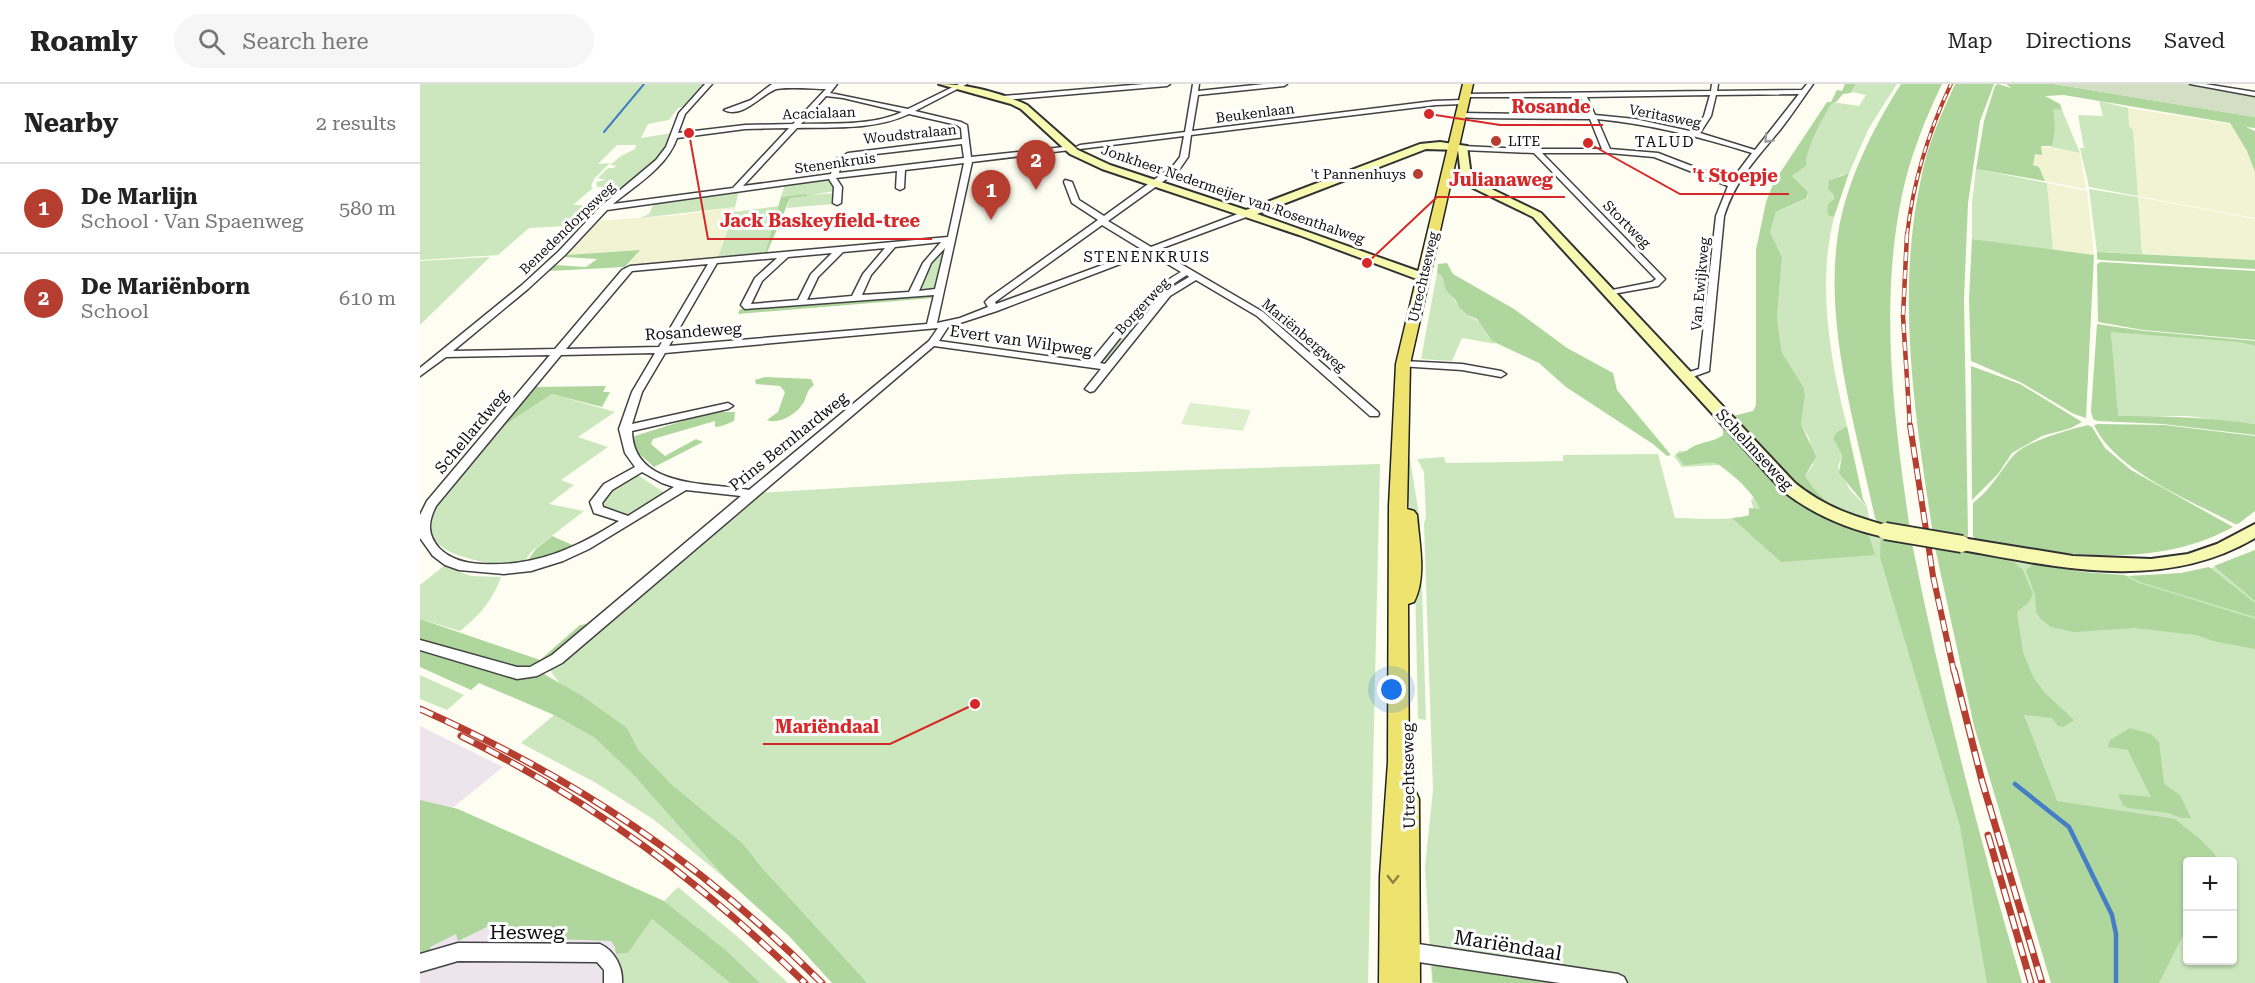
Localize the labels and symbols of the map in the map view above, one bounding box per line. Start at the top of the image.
callout: Rosande [1500,89,1603,125]
text: Rosande [1511,96,1591,117]
street label: Beukenlaan [1215,100,1295,126]
street label: Veritasweg [1628,101,1702,131]
street label: Acacialaan [782,104,856,122]
street label: Woudstralaan [863,121,957,147]
one-way arrow [1764,132,1775,142]
place label: LITE [1508,133,1540,149]
district label: TALUD [1635,133,1695,151]
marker: LITE [1489,134,1503,148]
pin: 2 [1016,141,1056,190]
street label: Jonkheer Nedermeijer van Rosenthalweg [1099,141,1367,247]
street label: Stenenkruis [794,149,877,177]
callout: 't Stoepje [1680,158,1789,194]
callout: Julianaweg [1437,161,1565,197]
text: 't Stoepje [1692,165,1778,186]
place label: 't Pannenhuys [1310,166,1406,182]
marker: 't Pannenhuys [1411,167,1425,181]
text: Julianaweg [1449,169,1554,190]
pin: 1 [972,170,1010,220]
street label: Benedendorpsweg [516,179,618,277]
street label: Stortweg [1600,197,1654,251]
callout: Jack Baskeyfield-tree [708,203,932,239]
text: Jack Baskeyfield-tree [720,210,921,231]
street label: Utrechtseweg [1405,230,1441,324]
street label: Van Ewijkweg [1688,237,1712,331]
district label: STENENKRUIS [1083,248,1211,266]
street label: Borgerweg [1112,274,1172,338]
street label: Mariënbergweg [1259,295,1349,375]
street label: Rosandeweg [644,319,743,344]
street label: Evert van Wilpweg [948,321,1094,360]
street label: Schellardweg [431,385,513,477]
street label: Prins Bernhardweg [725,387,852,495]
street label: Schelmseweg [1712,405,1798,495]
your location [1377,675,1406,704]
callout: Mariëndaal [763,708,890,744]
text: Mariëndaal [775,716,879,737]
street label: Utrechtseweg [1398,722,1419,829]
one-way arrow [1386,875,1399,884]
street label: Hesweg [489,920,565,944]
street label: Mariëndaal [1452,925,1564,965]

